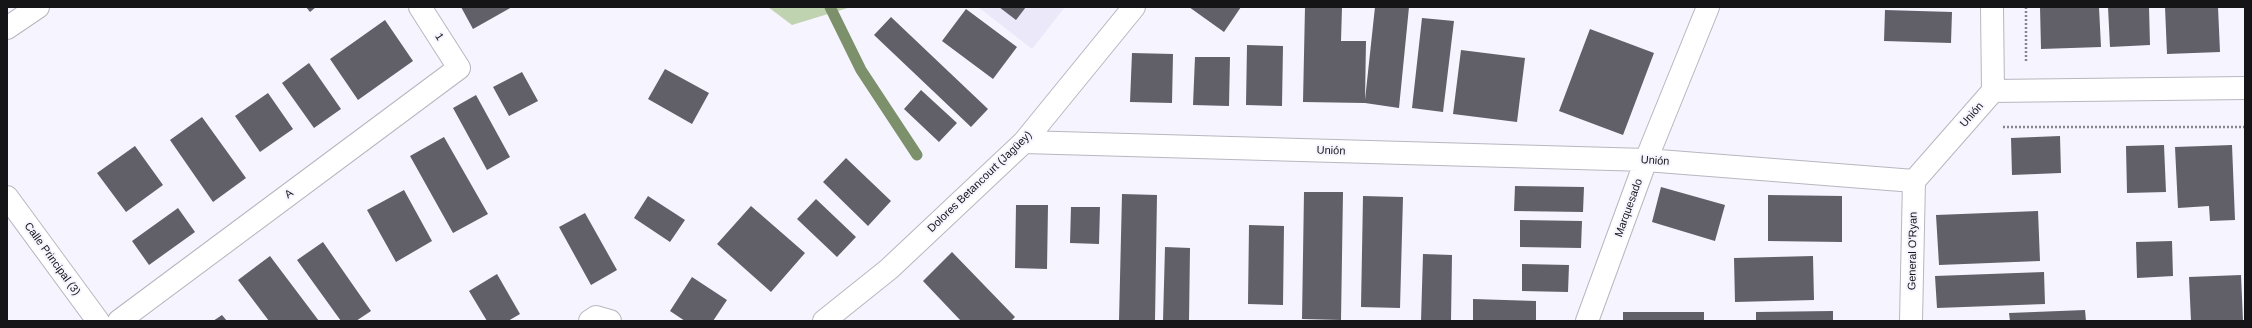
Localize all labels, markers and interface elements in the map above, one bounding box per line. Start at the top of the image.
street label: 1 [432,31,446,43]
street label: Unión [1958,100,1986,130]
street label: Dolores Betancourt (Jagüey) [925,129,1035,235]
street label: Unión [1316,144,1346,158]
street label: Unión [1640,153,1670,169]
street label: Marquesado [1612,177,1646,239]
street label: A [282,187,296,201]
street label: General O'Ryan [1906,212,1920,290]
street label: Calle Principal (3) [21,220,83,298]

